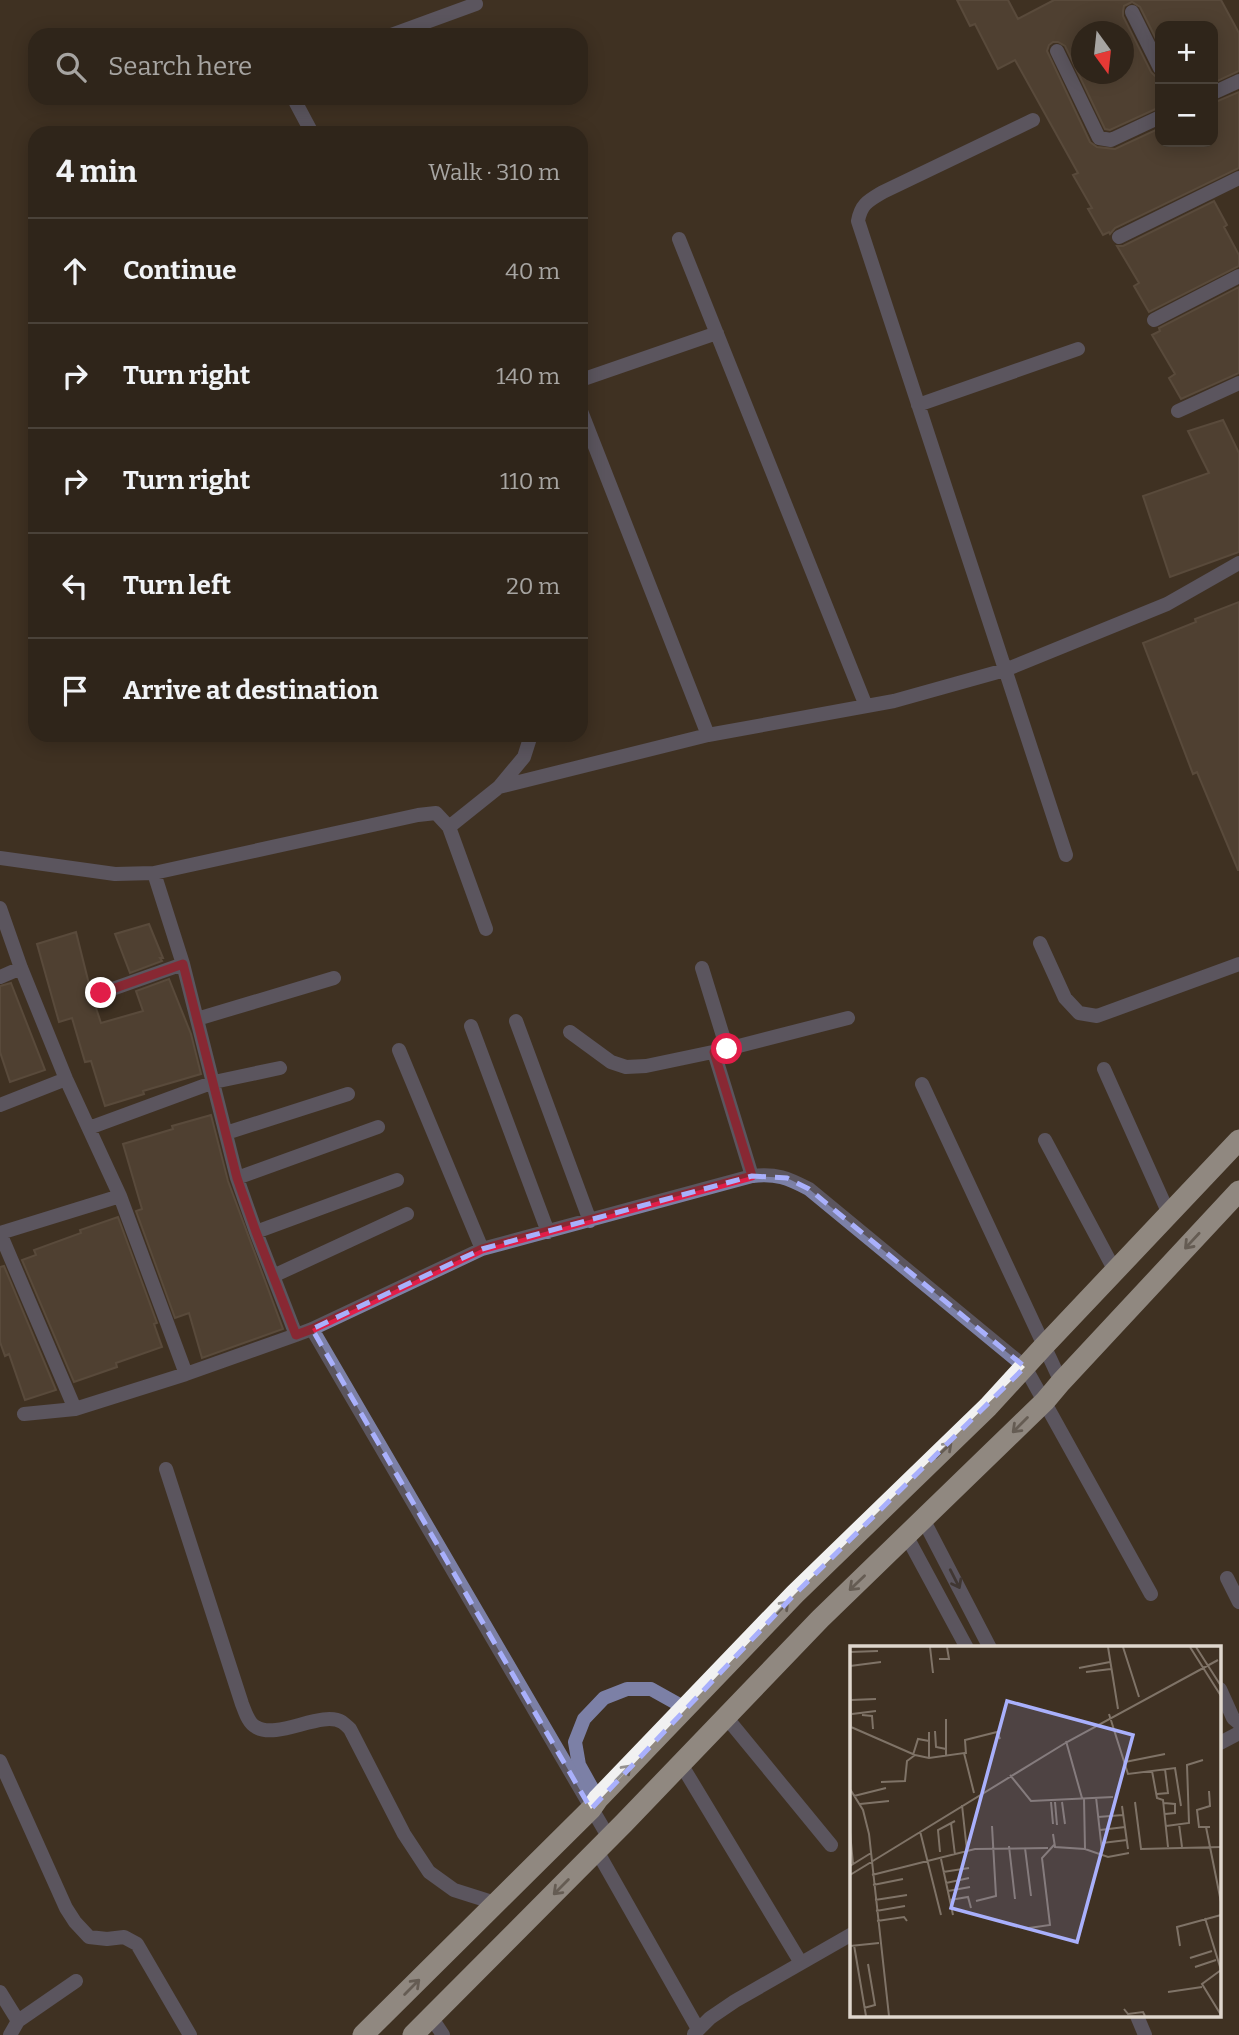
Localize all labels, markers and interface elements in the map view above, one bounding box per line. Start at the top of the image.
north arrow [1071,21,1134,84]
map controls [1155,21,1218,147]
button: + [1155,21,1218,84]
search box [28,28,588,105]
icon: search [52,48,90,86]
text: Search here [108,51,252,82]
button: − [1155,84,1218,147]
text: 4 min [56,154,137,190]
text: Walk · 310 m [428,158,560,186]
icon: ahead [56,252,94,290]
text: Continue [123,255,237,286]
text: 40 m [505,257,560,285]
icon: right [56,357,94,395]
text: Turn right [123,360,250,391]
text: 140 m [496,362,560,390]
icon: right [56,462,94,500]
text: Turn right [123,465,250,496]
text: 110 m [500,467,560,495]
icon: left [56,567,94,605]
text: Turn left [123,570,231,601]
text: 20 m [506,572,560,600]
icon: arrive [56,672,94,710]
text: Arrive at destination [123,675,378,706]
route end [85,977,116,1008]
route start [711,1033,742,1064]
one-way arrow [1184,1232,1201,1249]
one-way arrow [1012,1417,1029,1434]
one-way arrow [935,1442,952,1459]
one-way arrow [949,1568,962,1589]
one-way arrow [848,1575,865,1592]
one-way arrow [772,1601,789,1618]
inset map [850,1646,1222,2018]
one-way arrow [615,1765,632,1782]
one-way arrow [553,1878,570,1895]
one-way arrow [403,1978,420,1995]

